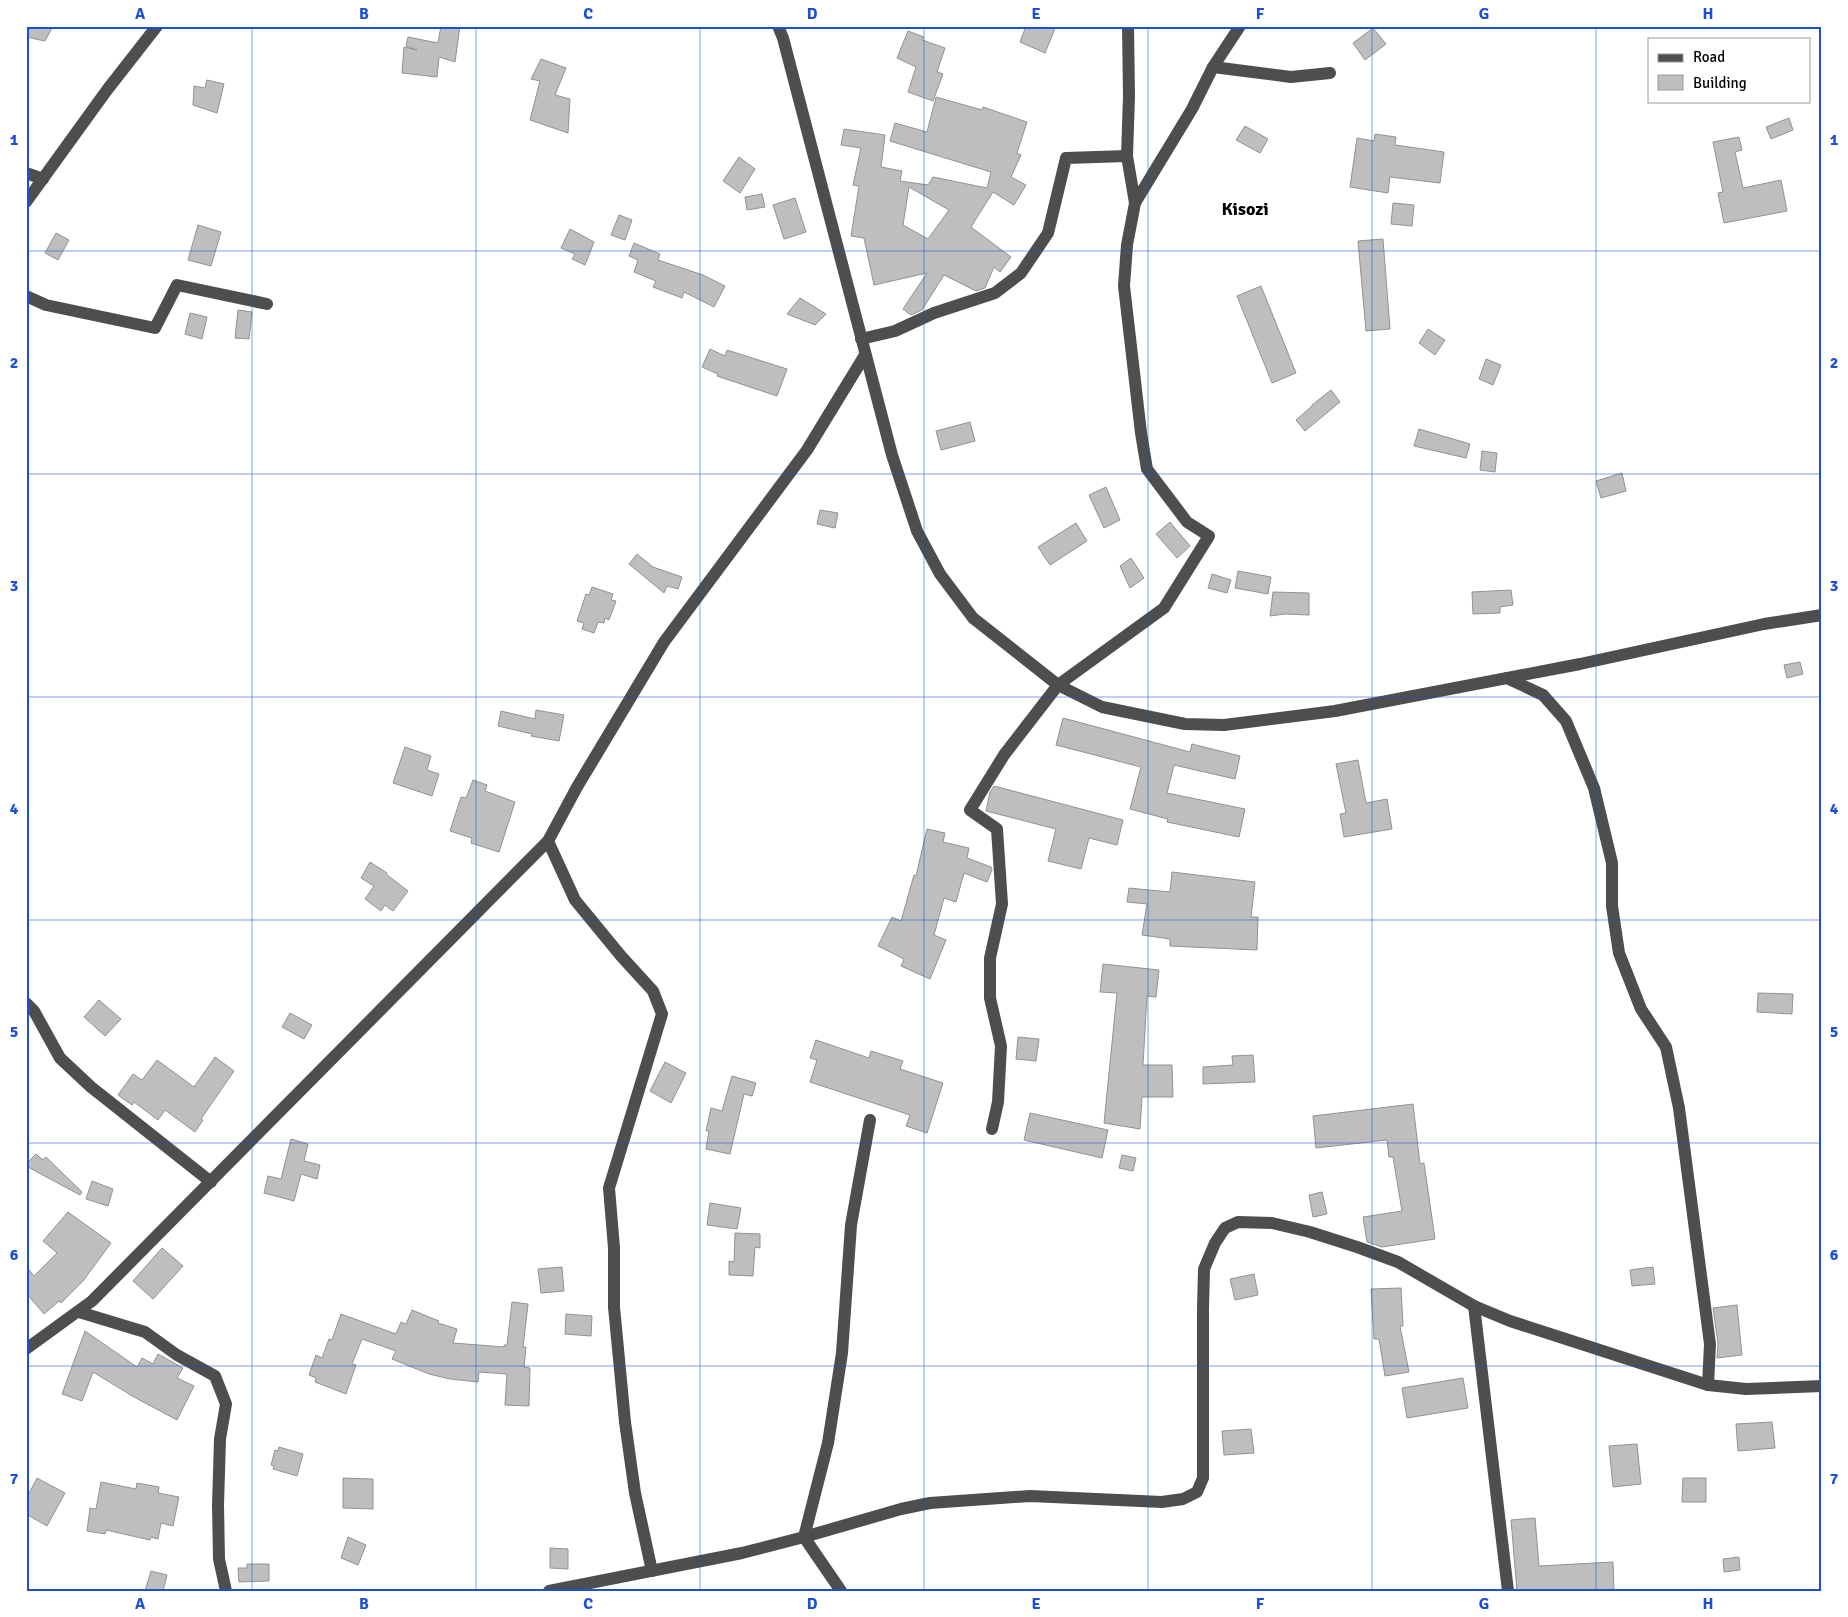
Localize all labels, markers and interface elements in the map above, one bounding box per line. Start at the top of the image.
text: A [135,4,146,24]
text: B [359,4,369,24]
text: C [583,4,593,24]
text: D [807,4,818,24]
text: E [1031,4,1041,24]
text: F [1256,4,1265,24]
text: G [1479,4,1489,24]
text: H [1703,4,1713,24]
legend [1648,38,1810,102]
text: Road [1693,48,1725,66]
text: Building [1693,74,1747,92]
text: 1 [10,130,19,150]
text: 1 [1830,130,1839,150]
district label: Kisozi [1221,198,1269,220]
text: 2 [10,353,18,373]
text: 2 [1830,353,1838,373]
text: 3 [10,576,18,596]
text: 3 [1830,576,1838,596]
text: 4 [10,799,19,819]
text: 4 [1830,799,1839,819]
text: 5 [10,1022,18,1042]
text: 5 [1830,1022,1838,1042]
text: 6 [10,1245,19,1265]
text: 6 [1830,1245,1839,1265]
text: 7 [10,1469,19,1489]
text: 7 [1830,1469,1839,1489]
text: A [135,1594,146,1614]
text: B [359,1594,369,1614]
text: C [583,1594,593,1614]
text: D [807,1594,818,1614]
text: E [1031,1594,1041,1614]
text: F [1256,1594,1265,1614]
text: G [1479,1594,1489,1614]
text: H [1703,1594,1713,1614]

